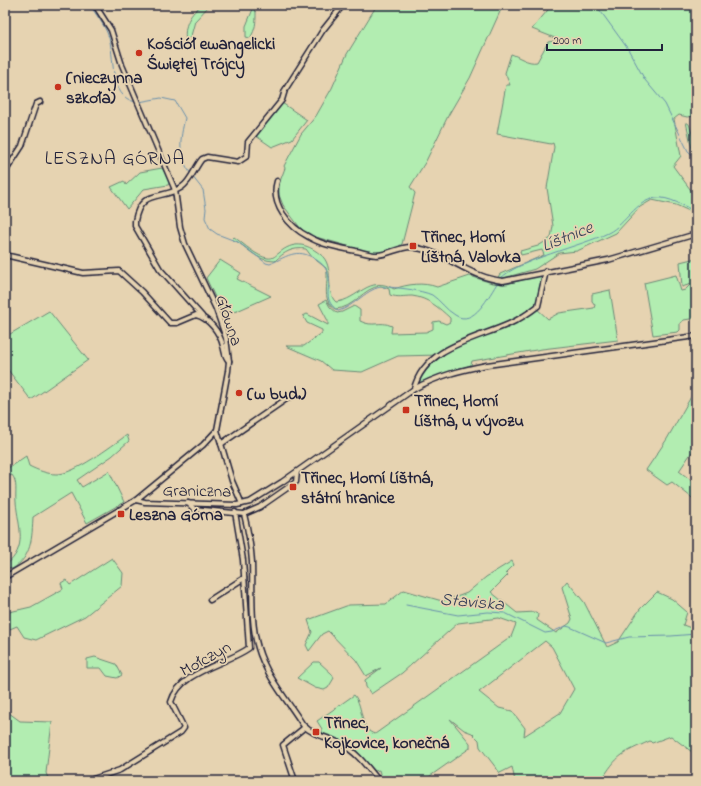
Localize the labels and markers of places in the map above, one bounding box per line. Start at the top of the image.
place label: Kościół ewangelicki Świętej Trójcy [147,32,275,79]
marker: Kościół ewangelicki Świętej Trójcy [134,48,144,58]
place label: (nieczynna szkoła) [66,66,142,111]
marker: (nieczynna szkoła) [53,82,63,92]
place label: Třinec, Horní Líštná, Valovka [421,225,521,270]
marker: Třinec, Horní Líštná, Valovka [408,241,418,251]
place label: (w bud.) [247,382,306,407]
marker: (w bud.) [234,388,244,398]
place label: Třinec, Horní Líštná, u vývozu [414,389,524,436]
marker: Třinec, Horní Líštná, u vývozu [401,405,411,415]
place label: Třinec, Horní Líštná, státní hranice [301,466,433,511]
marker: Třinec, Horní Líštná, státní hranice [288,482,298,492]
place label: Leszna Górna [129,503,223,528]
marker: Leszna Górna [116,509,126,519]
place label: Třinec, Kojkovice, konečná [324,711,450,756]
marker: Třinec, Kojkovice, konečná [311,727,321,737]

